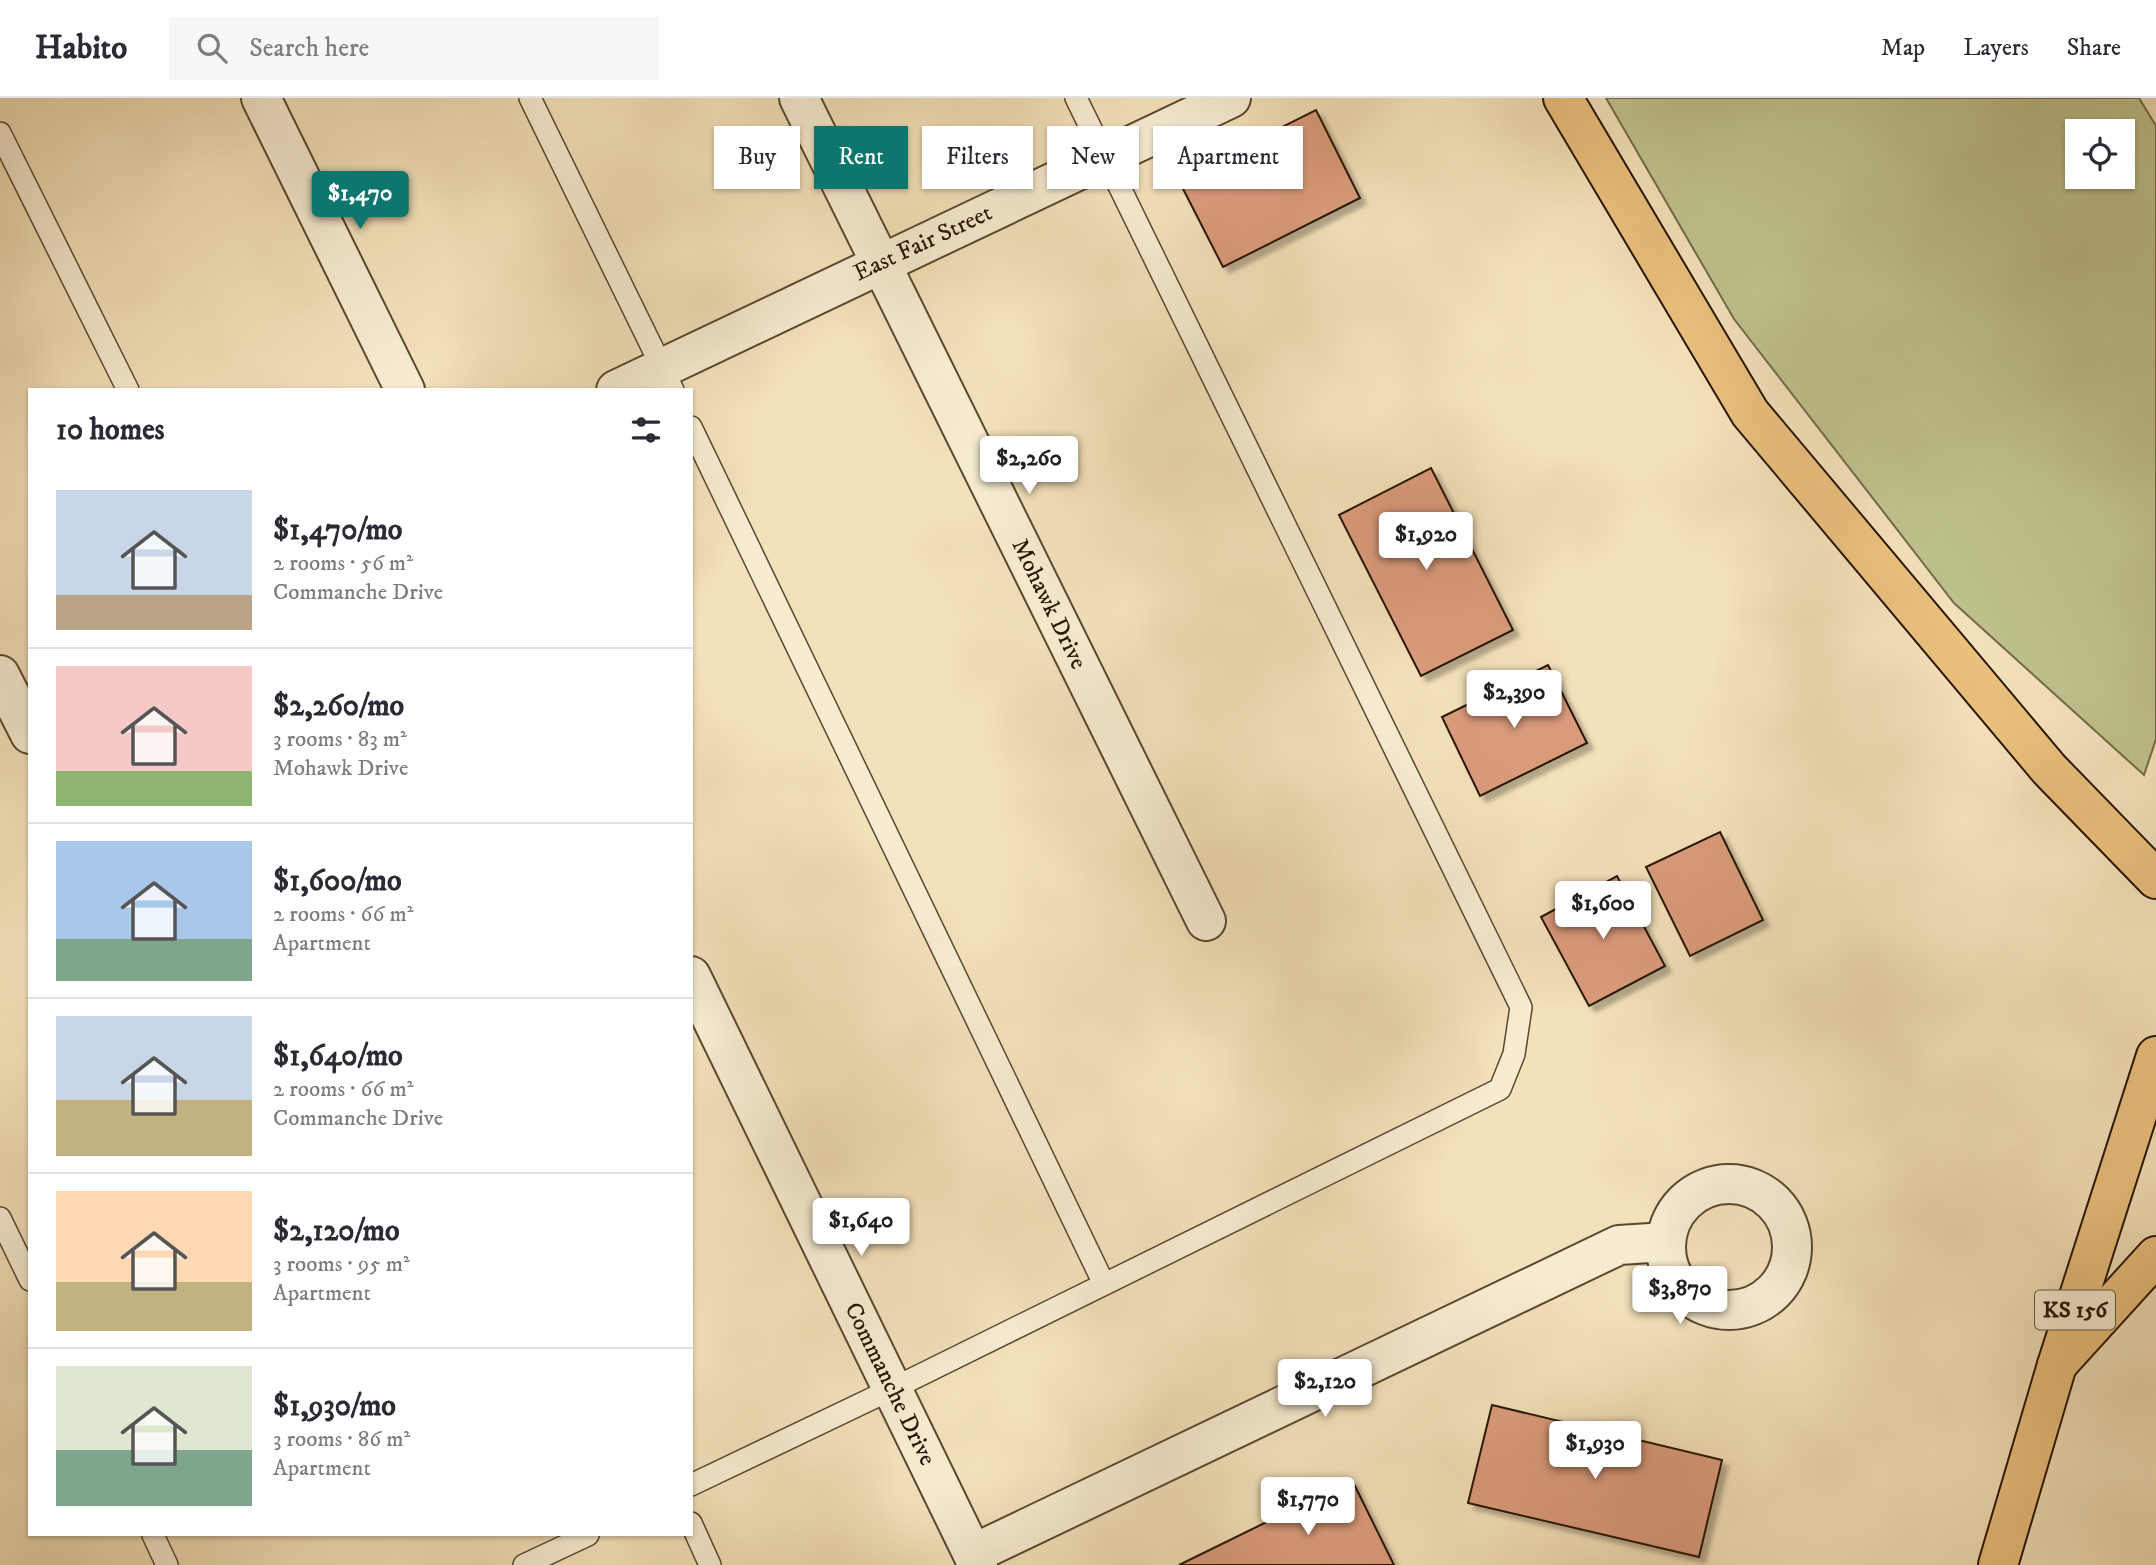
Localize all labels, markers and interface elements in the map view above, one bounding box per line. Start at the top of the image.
search box [169,17,659,80]
text: Habito [35,28,127,69]
icon: search [193,29,231,67]
text: Search here [249,32,369,65]
text: Map [1881,33,1925,63]
text: Layers [1963,33,2029,63]
text: Share [2067,33,2121,63]
map controls [2065,119,2135,189]
button: locate [2065,119,2135,189]
chip: Buy [714,126,800,189]
chip: Rent [814,126,908,189]
chip: Filters [922,126,1033,189]
chip: New [1047,126,1139,189]
chip: Apartment [1153,126,1303,189]
pin: $1,470 [303,172,417,231]
text: $1,470 [328,179,392,208]
street label: East Fair Street [849,198,997,288]
icon: filters [627,411,665,449]
text: 10 homes [56,412,165,449]
pin: $2,260 [972,436,1086,496]
text: $2,260 [996,444,1062,473]
text: $1,470/mo [273,512,402,549]
pin: $1,920 [1369,512,1483,572]
icon: home [112,518,196,602]
text: $1,920 [1395,520,1457,549]
street label: Mohawk Drive [1005,534,1093,674]
text: 2 rooms · 56 m² [273,549,413,578]
text: Commanche Drive [273,578,443,607]
pin: $2,390 [1457,670,1571,730]
text: $2,390 [1483,678,1545,707]
text: $2,260/mo [273,688,404,725]
icon: home [112,694,196,778]
text: 3 rooms · 83 m² [273,725,407,754]
text: Mohawk Drive [273,754,408,783]
text: $1,600/mo [273,863,402,900]
icon: home [112,869,196,953]
pin: $1,600 [1546,882,1660,941]
text: $1,600 [1571,889,1635,918]
text: 2 rooms · 66 m² [273,900,413,929]
text: Apartment [273,929,371,958]
text: $1,640/mo [273,1038,403,1075]
icon: home [112,1044,196,1128]
text: 2 rooms · 66 m² [273,1075,413,1104]
text: Commanche Drive [273,1104,443,1133]
pin: $1,640 [804,1198,918,1258]
text: $1,640 [829,1206,893,1235]
text: $2,120/mo [273,1213,400,1250]
icon: home [112,1219,196,1303]
text: 3 rooms · 95 m² [273,1250,410,1279]
pin: $3,870 [1623,1266,1737,1326]
text: $3,870 [1648,1274,1712,1303]
text: Apartment [273,1279,371,1308]
road number: KS 156 [2035,1290,2115,1330]
street label: Commanche Drive [838,1298,942,1470]
pin: $2,120 [1268,1360,1382,1419]
text: $2,120 [1294,1367,1356,1396]
text: $1,930/mo [273,1388,396,1425]
icon: home [112,1394,196,1478]
pin: $1,930 [1538,1422,1652,1481]
text: 3 rooms · 86 m² [273,1425,410,1454]
text: $1,930 [1565,1429,1625,1458]
text: Apartment [273,1454,371,1483]
pin: $1,770 [1251,1478,1365,1537]
text: $1,770 [1277,1485,1339,1514]

